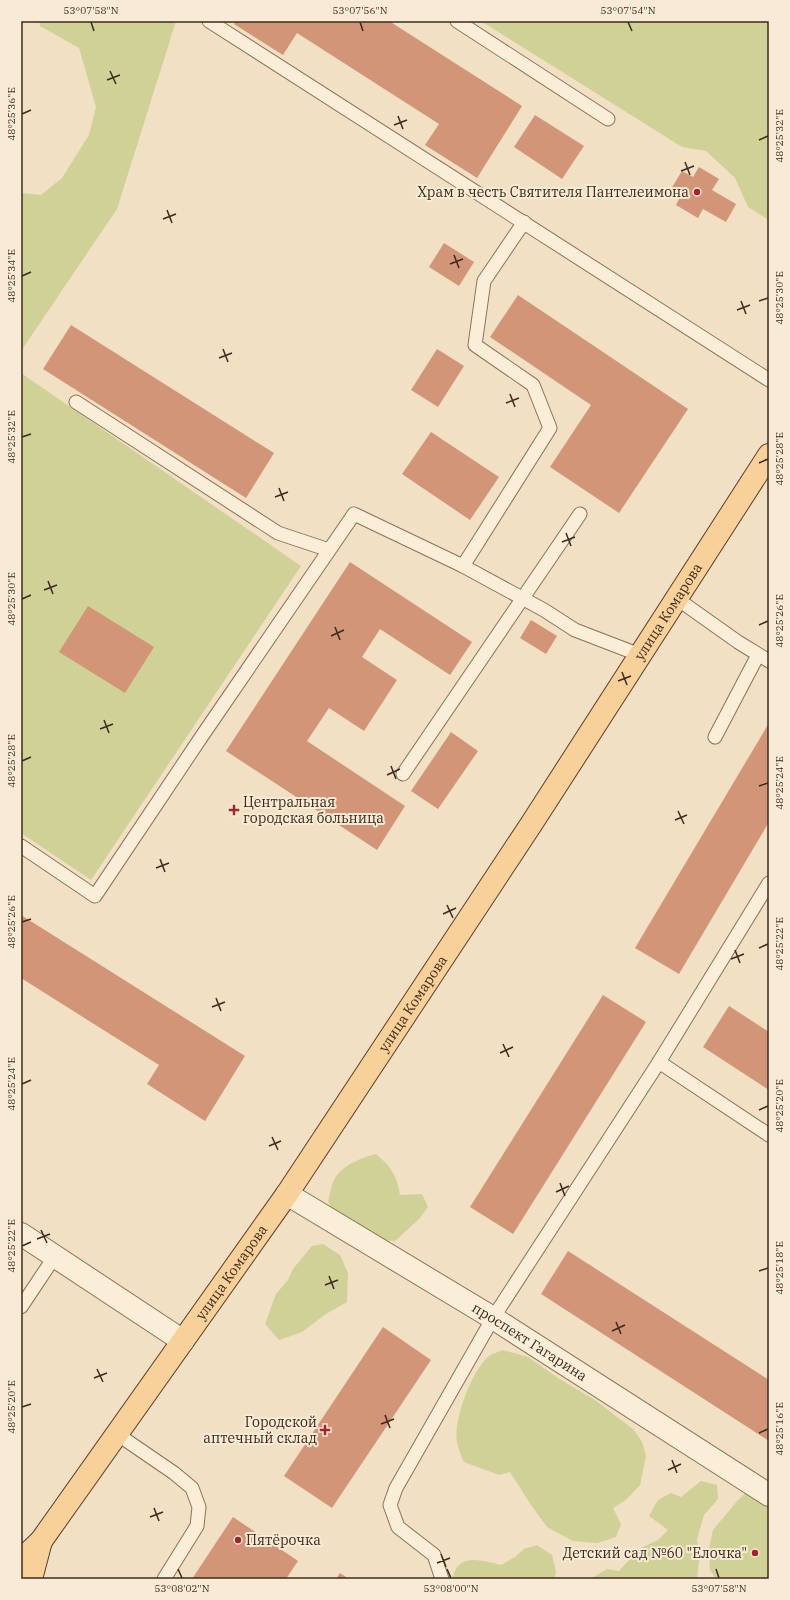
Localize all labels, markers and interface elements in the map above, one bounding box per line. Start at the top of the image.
text: 53°07'58"N [64,4,119,17]
text: 53°07'56"N [333,4,388,17]
text: 53°07'54"N [601,4,656,17]
text: 48°25'36"E [5,87,18,141]
text: 48°25'32"E [773,109,786,163]
place label: Храм в честь Святителя Пантелеимона [417,183,689,201]
marker: Храм в честь Святителя Пантелеимона [692,187,702,197]
text: 48°25'34"E [5,249,18,303]
text: 48°25'30"E [773,271,786,325]
text: 48°25'32"E [5,410,18,464]
text: 48°25'28"E [773,432,786,486]
street label: улица Комарова [630,559,706,664]
text: 48°25'30"E [5,572,18,626]
text: 48°25'26"E [773,594,786,648]
text: 48°25'28"E [5,734,18,788]
text: 48°25'24"E [773,756,786,810]
place label: Центральная городская больница [243,793,384,827]
marker: Центральная городская больница [228,804,240,816]
text: 48°25'26"E [5,895,18,949]
text: 48°25'22"E [773,917,786,971]
street label: улица Комарова [374,952,451,1055]
text: 48°25'24"E [5,1057,18,1111]
text: 48°25'20"E [773,1079,786,1133]
text: 48°25'22"E [5,1219,18,1273]
street label: улица Комарова [192,1221,272,1323]
text: 48°25'18"E [773,1241,786,1295]
street label: проспект Гагарина [469,1298,591,1385]
text: 48°25'20"E [5,1380,18,1434]
text: 48°25'16"E [773,1402,786,1456]
place label: Городской аптечный склад [203,1413,317,1447]
marker: Городской аптечный склад [320,1425,330,1435]
place label: Пятёрочка [246,1531,321,1549]
marker: Пятёрочка [233,1535,243,1545]
place label: Детский сад №60 "Елочка" [563,1544,747,1562]
marker: Детский сад №60 "Елочка" [750,1548,760,1558]
text: 53°08'02"N [155,1582,210,1595]
text: 53°08'00"N [424,1582,479,1595]
text: 53°07'58"N [692,1582,747,1595]

